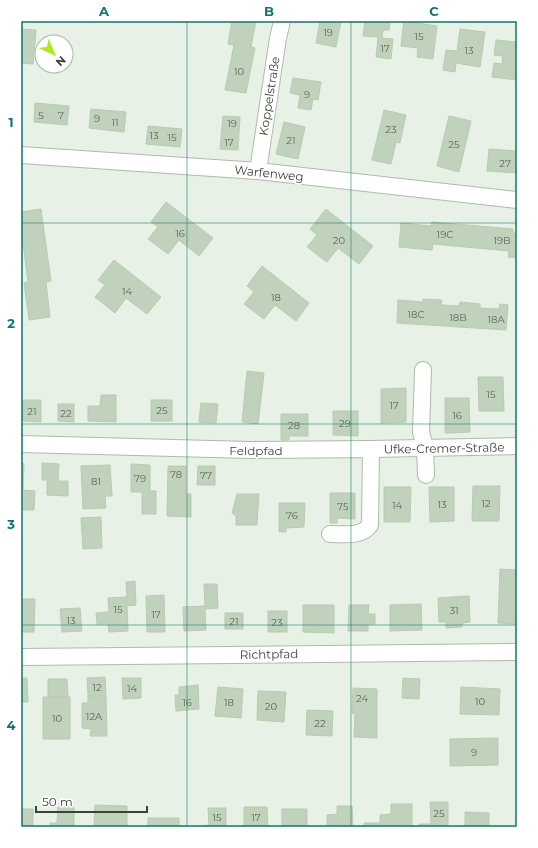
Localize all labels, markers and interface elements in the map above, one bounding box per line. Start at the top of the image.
text: A [98,3,110,19]
text: B [264,3,274,19]
text: C [429,3,439,19]
house number: 19 [323,26,333,39]
house number: 15 [414,30,424,43]
north arrow [34,34,74,74]
house number: 17 [380,42,390,55]
house number: 13 [464,44,474,57]
text: N [53,53,69,69]
street label: Koppelstraße [255,55,283,137]
house number: 10 [234,65,244,78]
house number: 9 [304,88,310,101]
house number: 5 [38,109,44,122]
house number: 7 [58,109,64,122]
house number: 9 [94,112,100,125]
text: 1 [8,114,14,130]
house number: 11 [111,116,119,129]
house number: 19 [227,117,237,130]
house number: 23 [385,123,397,136]
house number: 13 [149,129,159,142]
house number: 15 [167,131,177,144]
house number: 21 [286,134,296,147]
house number: 17 [224,136,234,149]
house number: 25 [448,138,460,151]
house number: 27 [499,157,511,170]
street label: Warfenweg [234,162,304,184]
house number: 16 [175,227,185,240]
house number: 19C [437,228,453,241]
house number: 20 [333,234,346,247]
house number: 19B [493,234,511,247]
house number: 14 [122,285,132,298]
house number: 18 [271,291,281,304]
house number: 18C [407,308,425,321]
house number: 18B [449,311,467,324]
house number: 18A [487,313,505,326]
text: 2 [7,315,15,331]
house number: 15 [486,388,496,401]
house number: 17 [389,399,399,412]
house number: 25 [156,404,168,417]
house number: 21 [27,405,37,418]
house number: 22 [60,407,72,420]
house number: 16 [452,409,462,422]
house number: 29 [339,417,351,430]
house number: 28 [288,419,300,432]
street label: Ufke-Cremer-Straße [383,439,505,457]
street label: Feldpfad [229,443,283,458]
house number: 78 [170,468,182,481]
house number: 77 [200,469,212,482]
house number: 79 [134,472,146,485]
house number: 81 [91,475,101,488]
house number: 12 [481,497,491,510]
house number: 13 [437,498,447,511]
house number: 14 [392,499,402,512]
house number: 75 [337,500,349,513]
house number: 76 [286,509,298,522]
text: 3 [6,516,15,532]
house number: 15 [113,603,123,616]
house number: 31 [449,604,459,617]
house number: 17 [151,608,161,621]
house number: 13 [66,614,76,627]
house number: 21 [229,615,239,628]
house number: 23 [271,616,283,629]
street label: Richtpfad [239,646,299,662]
house number: 12 [92,681,102,694]
house number: 14 [127,682,137,695]
house number: 24 [356,692,368,705]
house number: 10 [475,695,485,708]
house number: 16 [182,696,192,709]
house number: 18 [224,696,234,709]
house number: 20 [265,700,278,713]
house number: 12A [86,710,103,723]
house number: 10 [52,712,62,725]
text: 4 [7,717,16,733]
house number: 22 [314,717,326,730]
house number: 9 [471,746,477,759]
scale bar [36,788,147,814]
text: 50 m [42,794,73,809]
house number: 25 [433,807,445,820]
house number: 15 [212,811,222,824]
house number: 17 [251,811,261,824]

